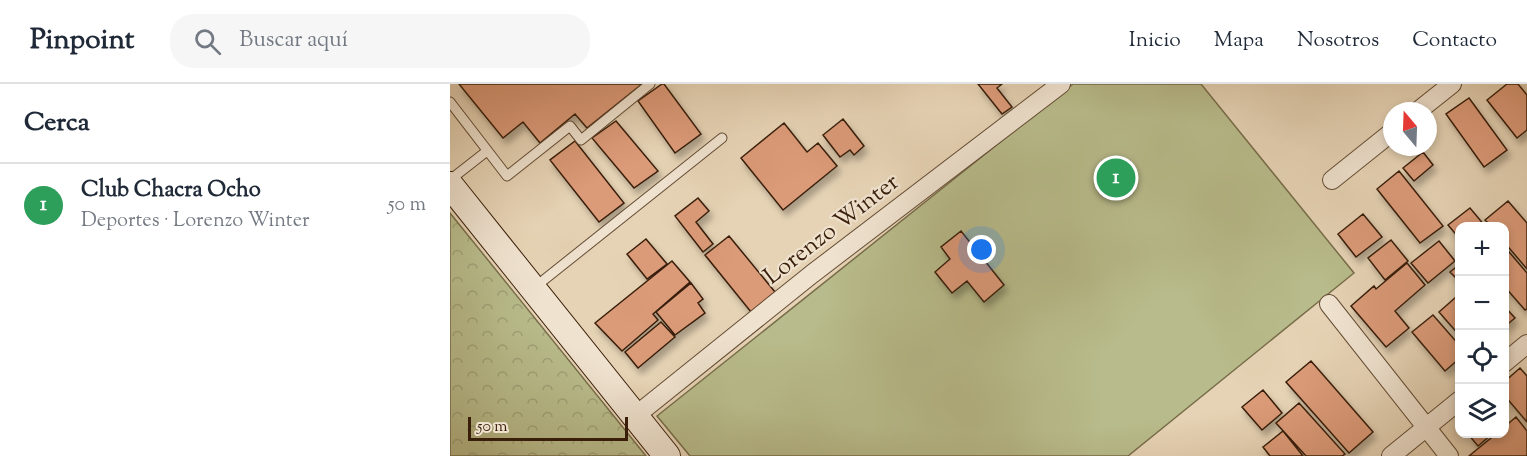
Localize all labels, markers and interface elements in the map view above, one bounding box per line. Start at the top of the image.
search box [170,14,590,68]
text: Pinpoint [30,21,134,61]
icon: search [191,25,224,58]
text: Buscar aquí [239,25,348,57]
text: Inicio [1129,26,1181,56]
text: Mapa [1214,26,1264,56]
text: Nosotros [1297,26,1379,56]
text: Contacto [1412,26,1497,56]
north arrow [1383,102,1437,156]
text: Cerca [24,105,90,142]
pin: 1 [1096,156,1136,200]
street label: Lorenzo Winter [757,166,907,294]
text: Club Chacra Ocho [81,175,261,207]
text: 1 [40,191,47,220]
text: 50 m [388,191,426,220]
text: Deportes · Lorenzo Winter [81,207,309,236]
map controls [1455,222,1509,438]
button: + [1455,222,1509,276]
your location [967,235,996,264]
button: − [1455,276,1509,330]
button: locate [1455,330,1509,384]
button: layers [1455,384,1509,438]
scale bar [468,414,628,442]
text: 50 m [477,416,508,439]

